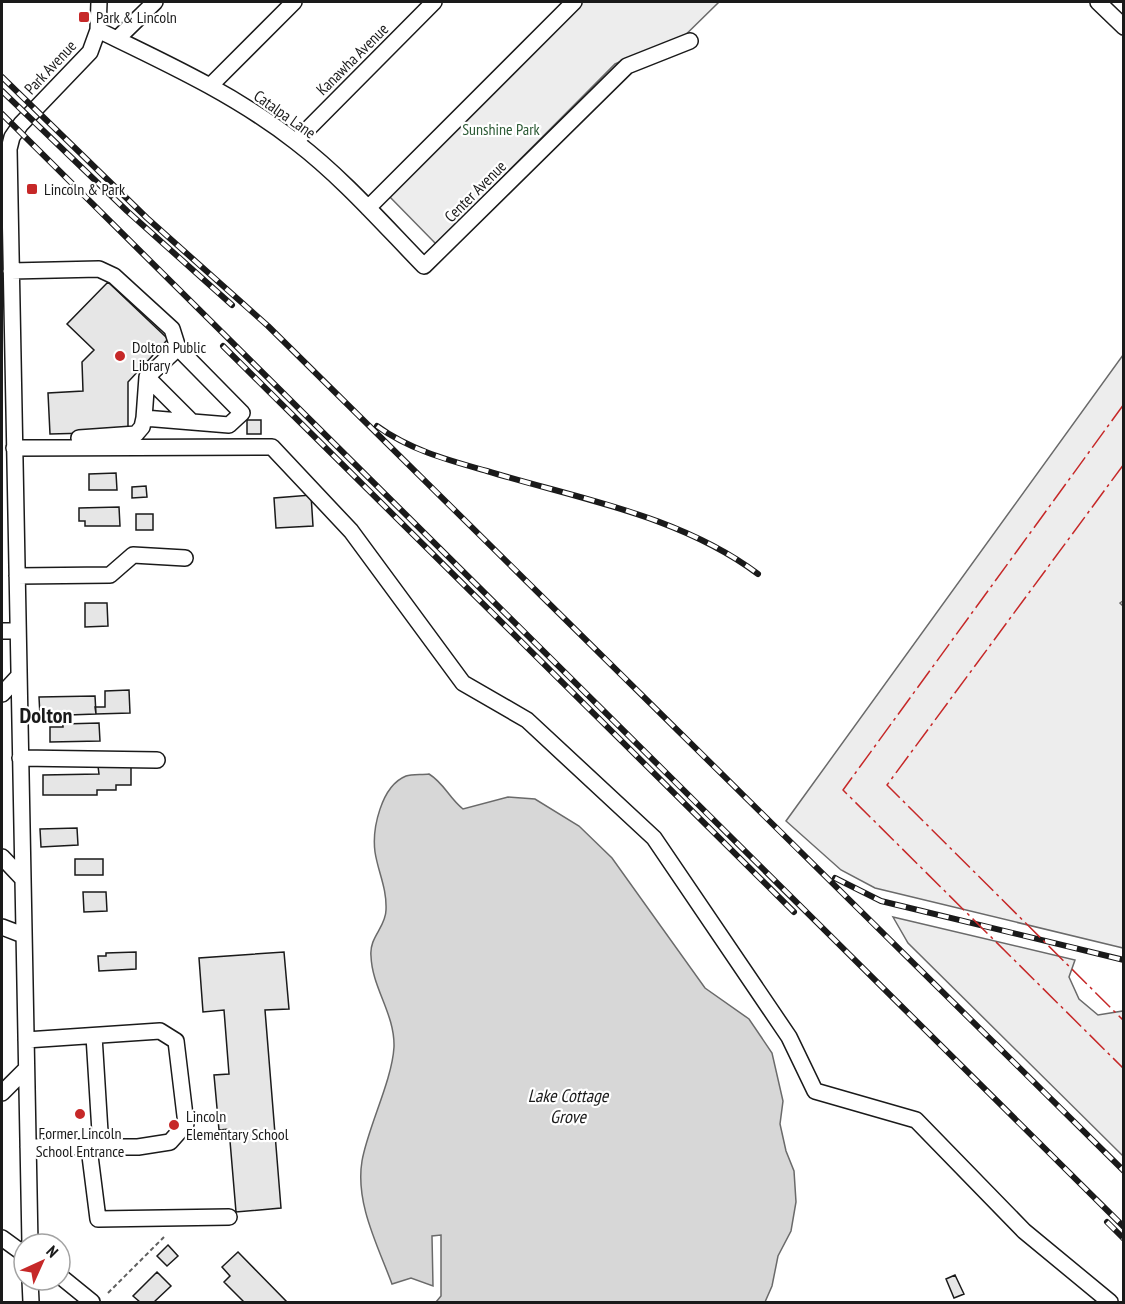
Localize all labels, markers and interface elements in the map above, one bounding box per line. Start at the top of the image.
place label: Park & Lincoln [96,7,177,27]
marker: Park & Lincoln [77,10,91,24]
street label: Kanawha Avenue [312,19,392,99]
street label: Park Avenue [20,36,80,98]
street label: Catalpa Lane [250,85,320,143]
park label: Sunshine Park [462,119,541,139]
street label: Center Avenue [440,156,510,226]
place label: Lincoln & Park [44,179,126,199]
marker: Lincoln & Park [25,182,39,196]
place label: Dolton Public Library [132,337,207,375]
marker: Dolton Public Library [113,349,127,363]
district label: Dolton [20,701,73,729]
water label: Lake Cottage Grove [528,1084,610,1128]
place label: Lincoln Elementary School [186,1106,289,1144]
marker: Former Lincoln School Entrance [73,1107,87,1121]
marker: Lincoln Elementary School [167,1118,181,1132]
place label: Former Lincoln School Entrance [36,1123,124,1161]
north arrow [12,1232,72,1292]
text: N [42,1241,63,1262]

